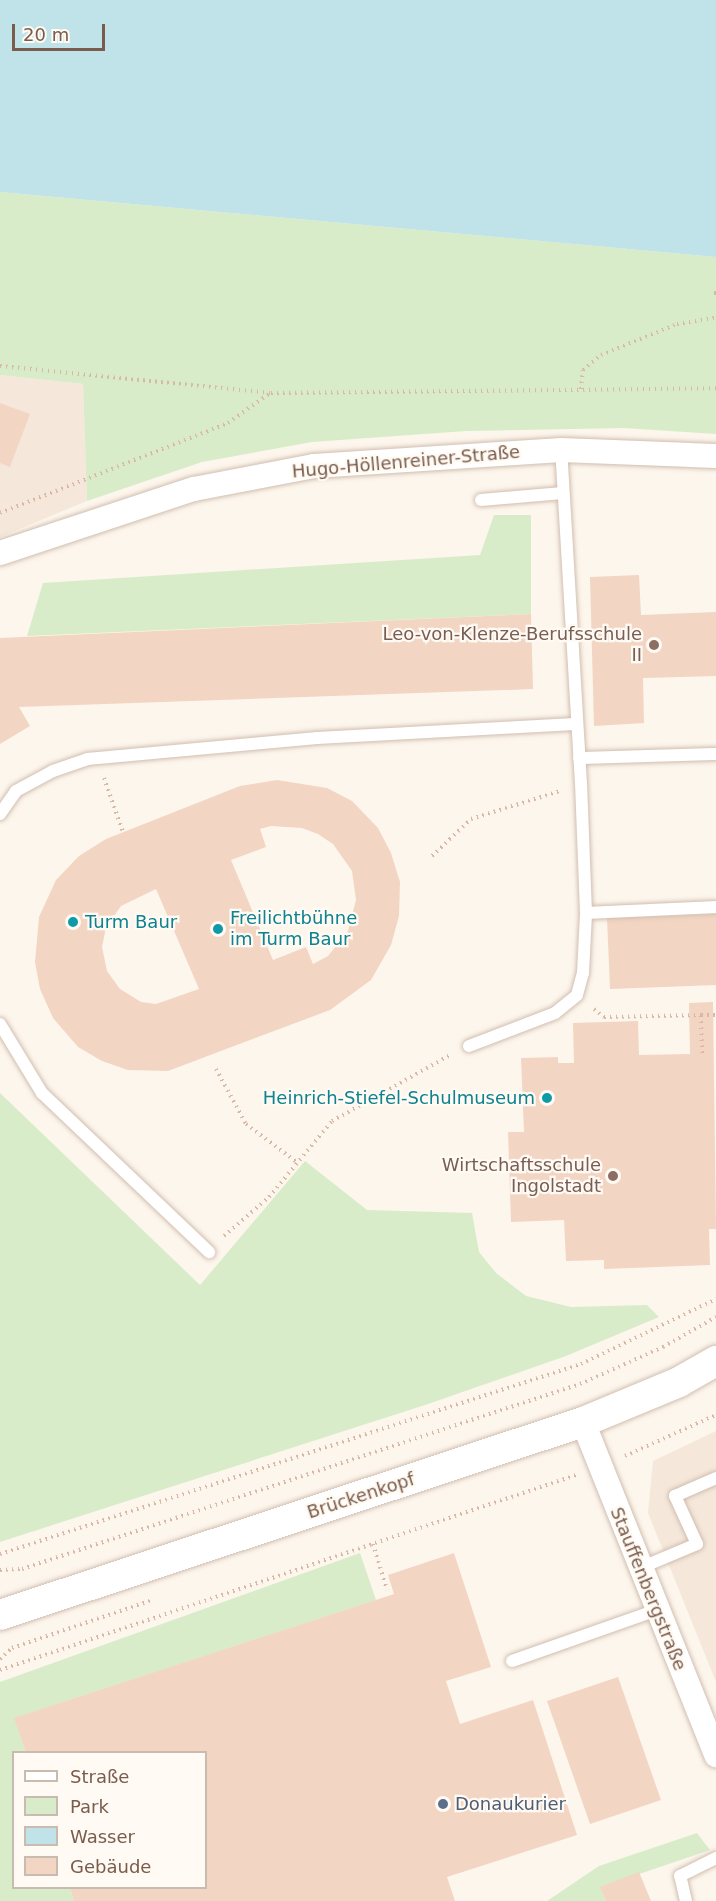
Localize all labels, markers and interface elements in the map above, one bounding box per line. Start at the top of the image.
scale bar [15,12,108,50]
text: 20 m [23,24,69,45]
street label: Hugo-Höllenreiner-Straße [291,441,521,483]
place label: Leo-von-Klenze-Berufsschule II [383,624,642,666]
marker: Leo-von-Klenze-Berufsschule II [647,638,661,652]
place label: Freilichtbühne im Turm Baur [230,908,357,950]
place label: Turm Baur [85,911,177,933]
marker: Turm Baur [66,915,80,929]
marker: Freilichtbühne im Turm Baur [211,922,225,936]
place label: Heinrich-Stiefel-Schulmuseum [263,1087,535,1109]
marker: Heinrich-Stiefel-Schulmuseum [540,1091,554,1105]
place label: Wirtschaftsschule Ingolstadt [442,1155,601,1198]
marker: Wirtschaftsschule Ingolstadt [606,1169,620,1183]
street label: Brückenkopf [304,1468,418,1524]
street label: Stauffenbergstraße [605,1504,691,1674]
legend [12,1751,207,1889]
text: Straße [70,1766,129,1787]
place label: Donaukurier [455,1793,566,1815]
text: Park [70,1796,109,1817]
marker: Donaukurier [436,1797,450,1811]
text: Wasser [70,1826,135,1847]
text: Gebäude [70,1856,151,1877]

